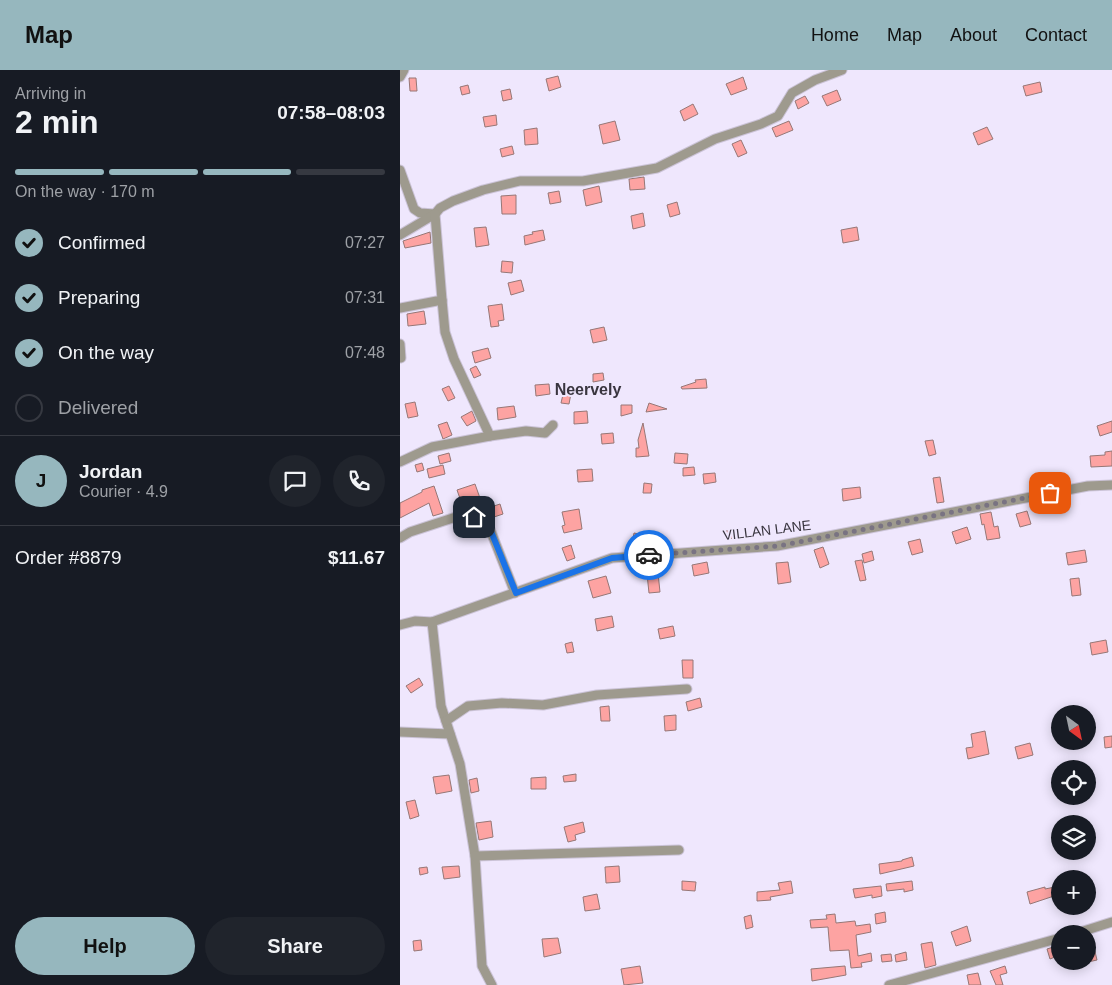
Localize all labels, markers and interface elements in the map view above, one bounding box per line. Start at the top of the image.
text: Map [25,21,73,48]
text: Home [811,25,859,45]
text: Map [887,25,922,45]
text: About [950,25,997,45]
text: Contact [1025,25,1087,45]
text: Arriving in [15,85,86,102]
text: 07:58–08:03 [277,102,385,123]
text: 2 min [15,104,99,140]
text: On the way · 170 m [15,183,155,200]
icon: check [15,229,43,257]
text: Confirmed [58,232,146,253]
text: 07:27 [345,234,385,251]
icon: check [15,284,43,312]
text: Preparing [58,287,140,308]
text: 07:31 [345,289,385,306]
icon: check [15,339,43,367]
text: On the way [58,342,154,363]
text: 07:48 [345,344,385,361]
district label: Neervely [555,381,621,398]
text: Delivered [58,397,138,418]
button: chat [269,455,321,507]
button: phone [333,455,385,507]
text: Jordan [79,461,142,482]
text: J [36,470,46,491]
pin [1029,472,1071,514]
icon: bag [1036,479,1064,507]
text: Courier · 4.9 [79,483,168,500]
pin [453,496,495,538]
icon: home [460,503,488,531]
street label: VILLAN LANE [722,517,812,543]
courier [624,530,674,580]
icon: car [635,541,663,569]
text: Order #8879 [15,547,122,568]
text: $11.67 [328,547,385,568]
north arrow [1051,705,1096,750]
map controls [1051,705,1096,970]
button: locate [1051,760,1096,805]
button: layers [1051,815,1096,860]
button: + [1051,870,1096,915]
button: Help [15,917,195,975]
button: Share [205,917,385,975]
button: − [1051,925,1096,970]

